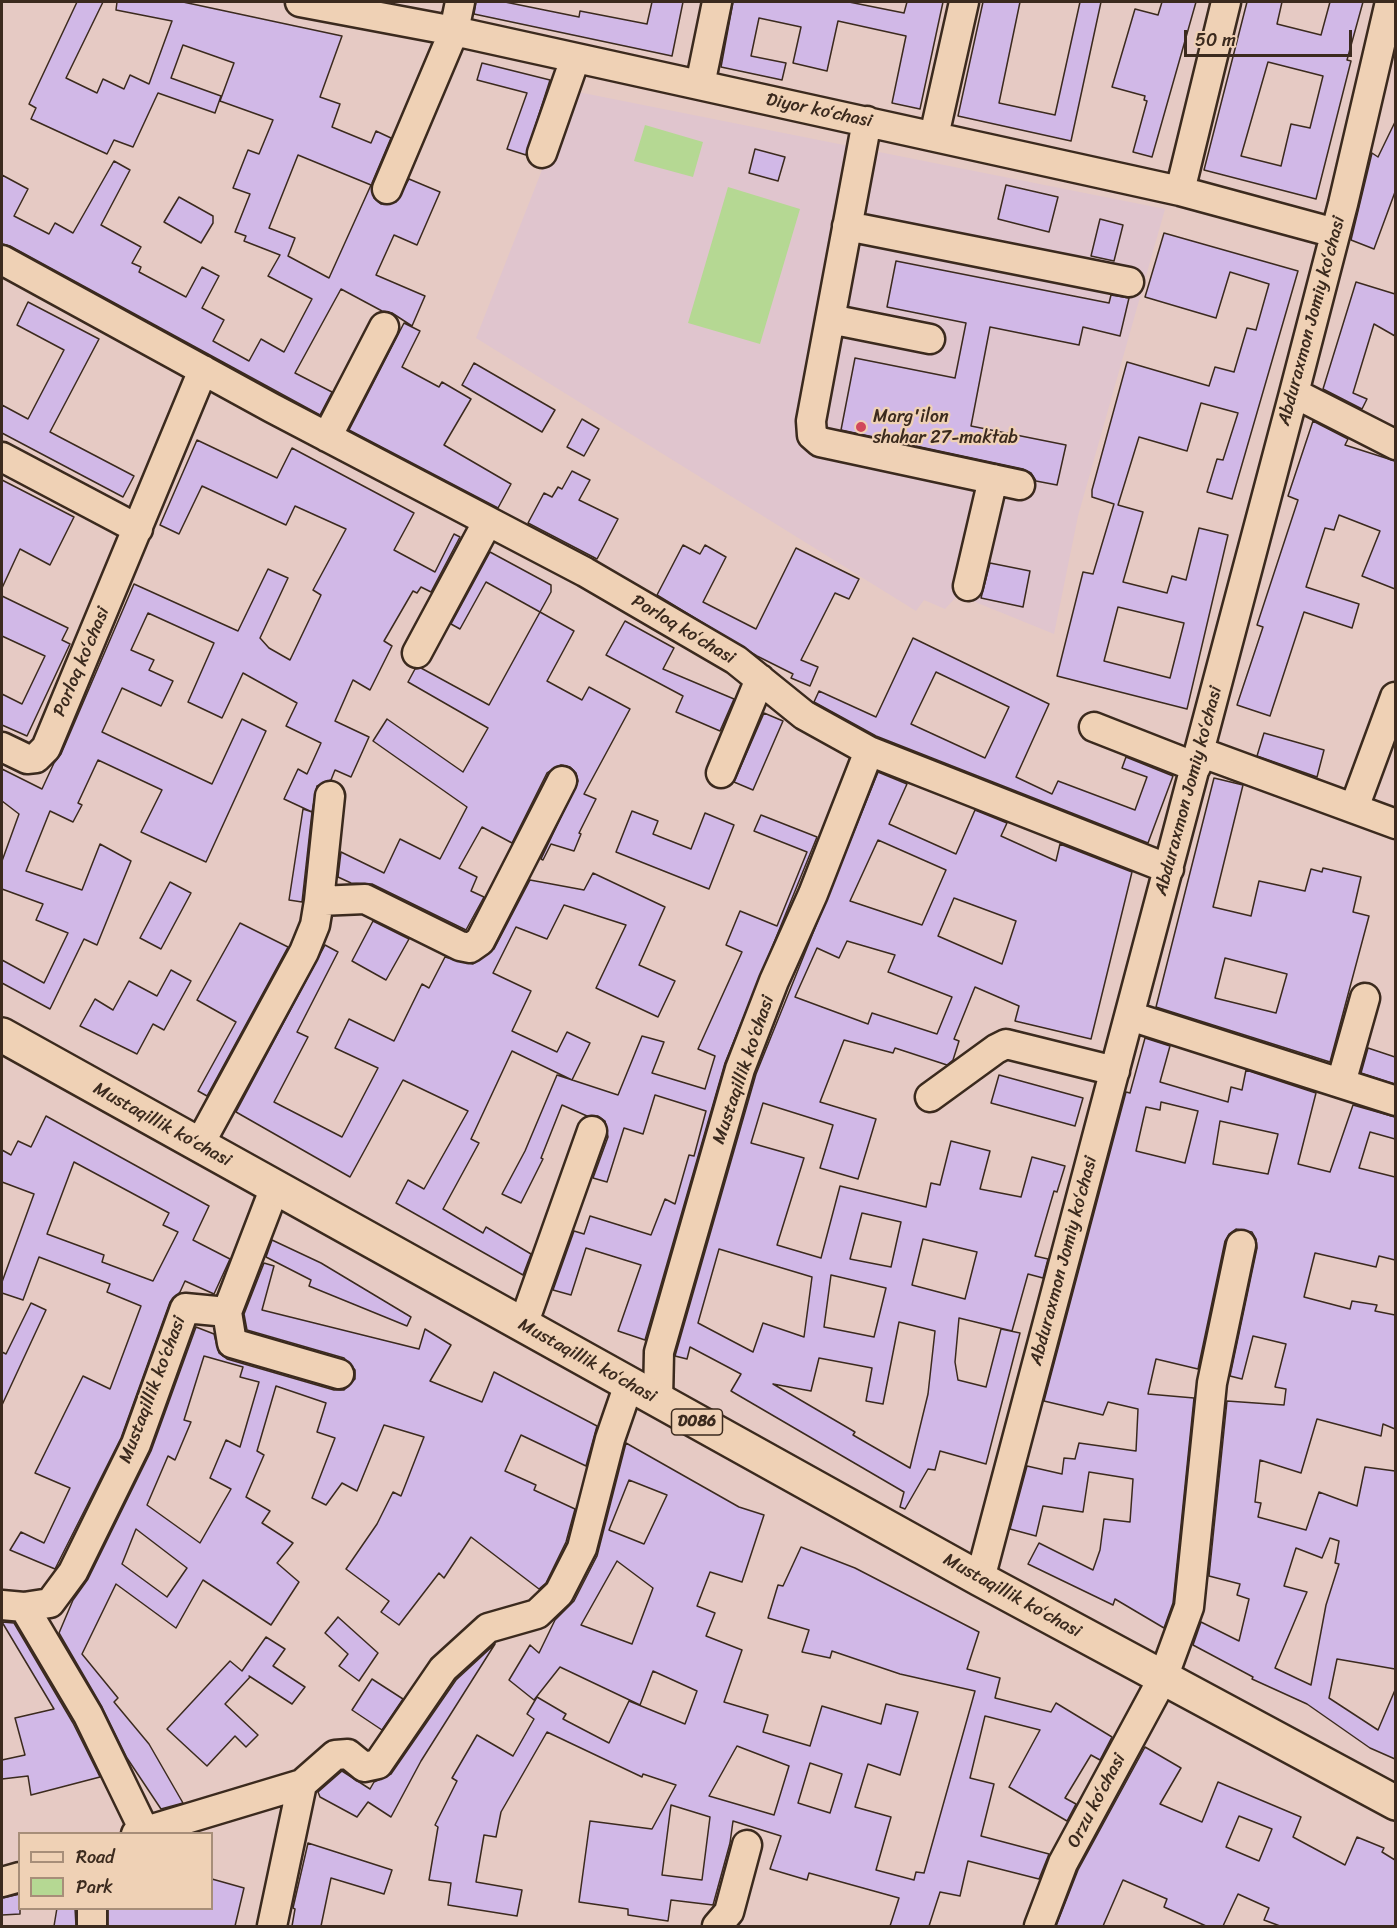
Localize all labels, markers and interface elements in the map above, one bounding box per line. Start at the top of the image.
scale bar [1187,18,1355,56]
text: 50 m [1195,24,1236,56]
street label: Diyor koʻchasi [764,89,874,133]
street label: Abduraxmon Jomiy koʻchasi [1274,214,1350,428]
place label: Marg'ilon shahar 27-maktab [873,406,1018,448]
marker: Marg'ilon shahar 27-maktab [854,420,868,434]
street label: Porloq koʻchasi [627,591,739,669]
street label: Porloq koʻchasi [49,604,115,720]
street label: Abduraxmon Jomiy koʻchasi [1151,684,1227,898]
street label: Mustaqillik ko‘chasi [708,993,780,1147]
street label: Mustaqillik koʻchasi [89,1078,235,1172]
street label: Abduraxmon Jomiy koʻchasi [1026,1154,1102,1368]
street label: Mustaqillik ko‘chasi [115,1313,191,1467]
street label: Mustaqillik koʻchasi [514,1314,660,1408]
road number: D086 [672,1409,722,1435]
street label: Mustaqillik koʻchasi [939,1549,1085,1643]
street label: Orzu koʻchasi [1063,1750,1131,1852]
legend [18,1832,213,1910]
text: Road [76,1841,115,1873]
text: Park [76,1871,113,1903]

